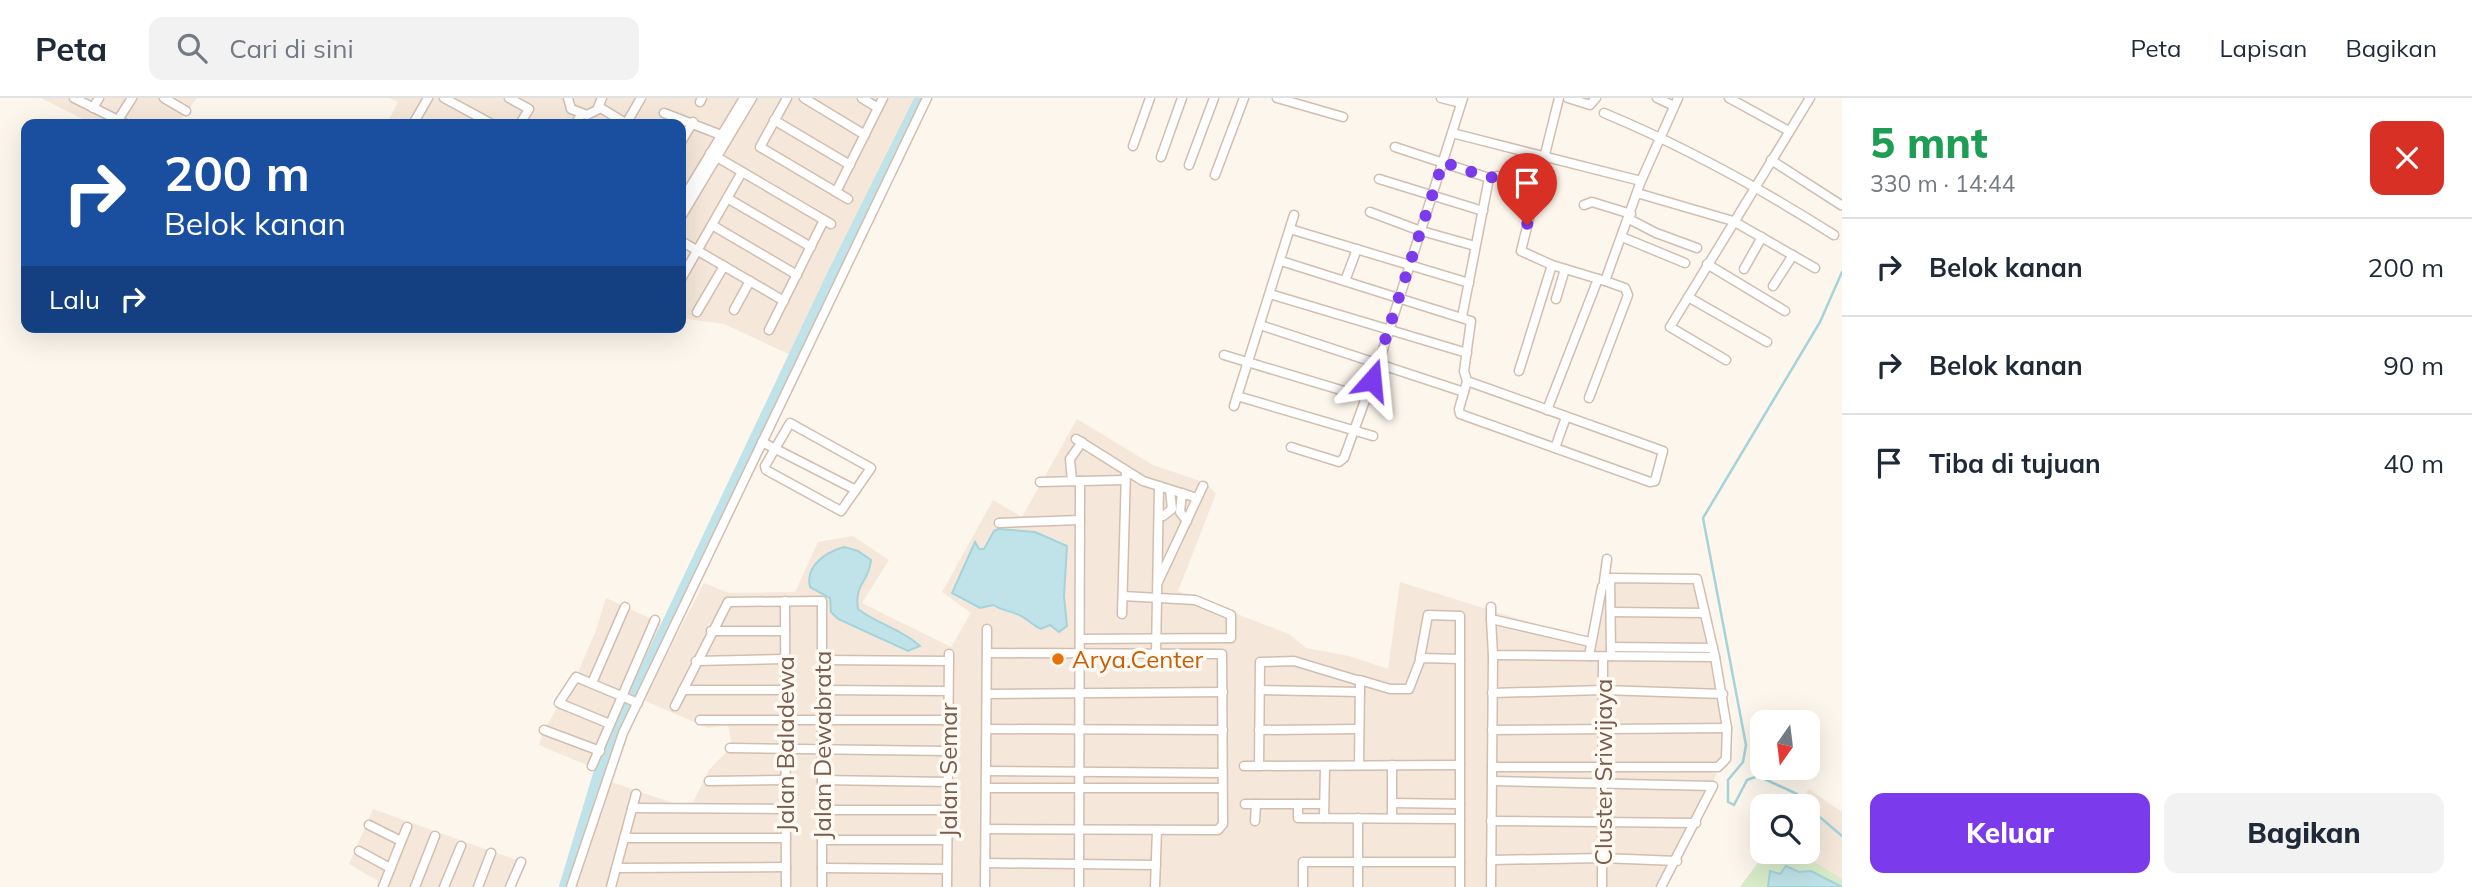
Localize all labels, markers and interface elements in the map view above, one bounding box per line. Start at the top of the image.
search box [149,17,639,80]
text: Peta [35,28,107,69]
icon: search [173,29,211,67]
text: Cari di sini [229,32,354,65]
text: Peta [2130,33,2181,63]
text: Lapisan [2219,33,2307,63]
text: Bagikan [2345,33,2437,63]
text: 5 mnt [1870,116,1988,169]
button: close [2370,121,2444,195]
text: 200 m [164,142,310,203]
icon: right [49,147,140,238]
pin [1497,153,1557,225]
icon: arrive [1508,164,1546,202]
text: 330 m · 14:44 [1870,169,2015,198]
text: Belok kanan [164,203,346,243]
icon: right [1870,248,1908,286]
text: Belok kanan [1929,251,2083,284]
text: 200 m [2368,251,2444,284]
icon: right [114,280,152,318]
text: Lalu [49,283,100,316]
position arrow [1335,343,1409,417]
icon: right [1870,346,1908,384]
text: Belok kanan [1929,349,2083,382]
text: 90 m [2383,349,2444,382]
icon: arrive [1870,444,1908,482]
text: Tiba di tujuan [1929,447,2101,480]
text: 40 m [2383,447,2444,480]
place label: Arya.Center [1072,644,1204,674]
street label: Jalan Dewabrata [807,651,837,839]
marker: Arya.Center [1050,651,1066,667]
street label: Jalan Baladewa [770,656,800,832]
street label: Cluster Sriwijaya [1588,679,1618,865]
street label: Jalan Semar [933,702,963,837]
north arrow [1750,710,1820,780]
map controls [1750,710,1820,864]
button: Keluar [1870,793,2150,873]
button: Bagikan [2164,793,2444,873]
button: search [1750,794,1820,864]

